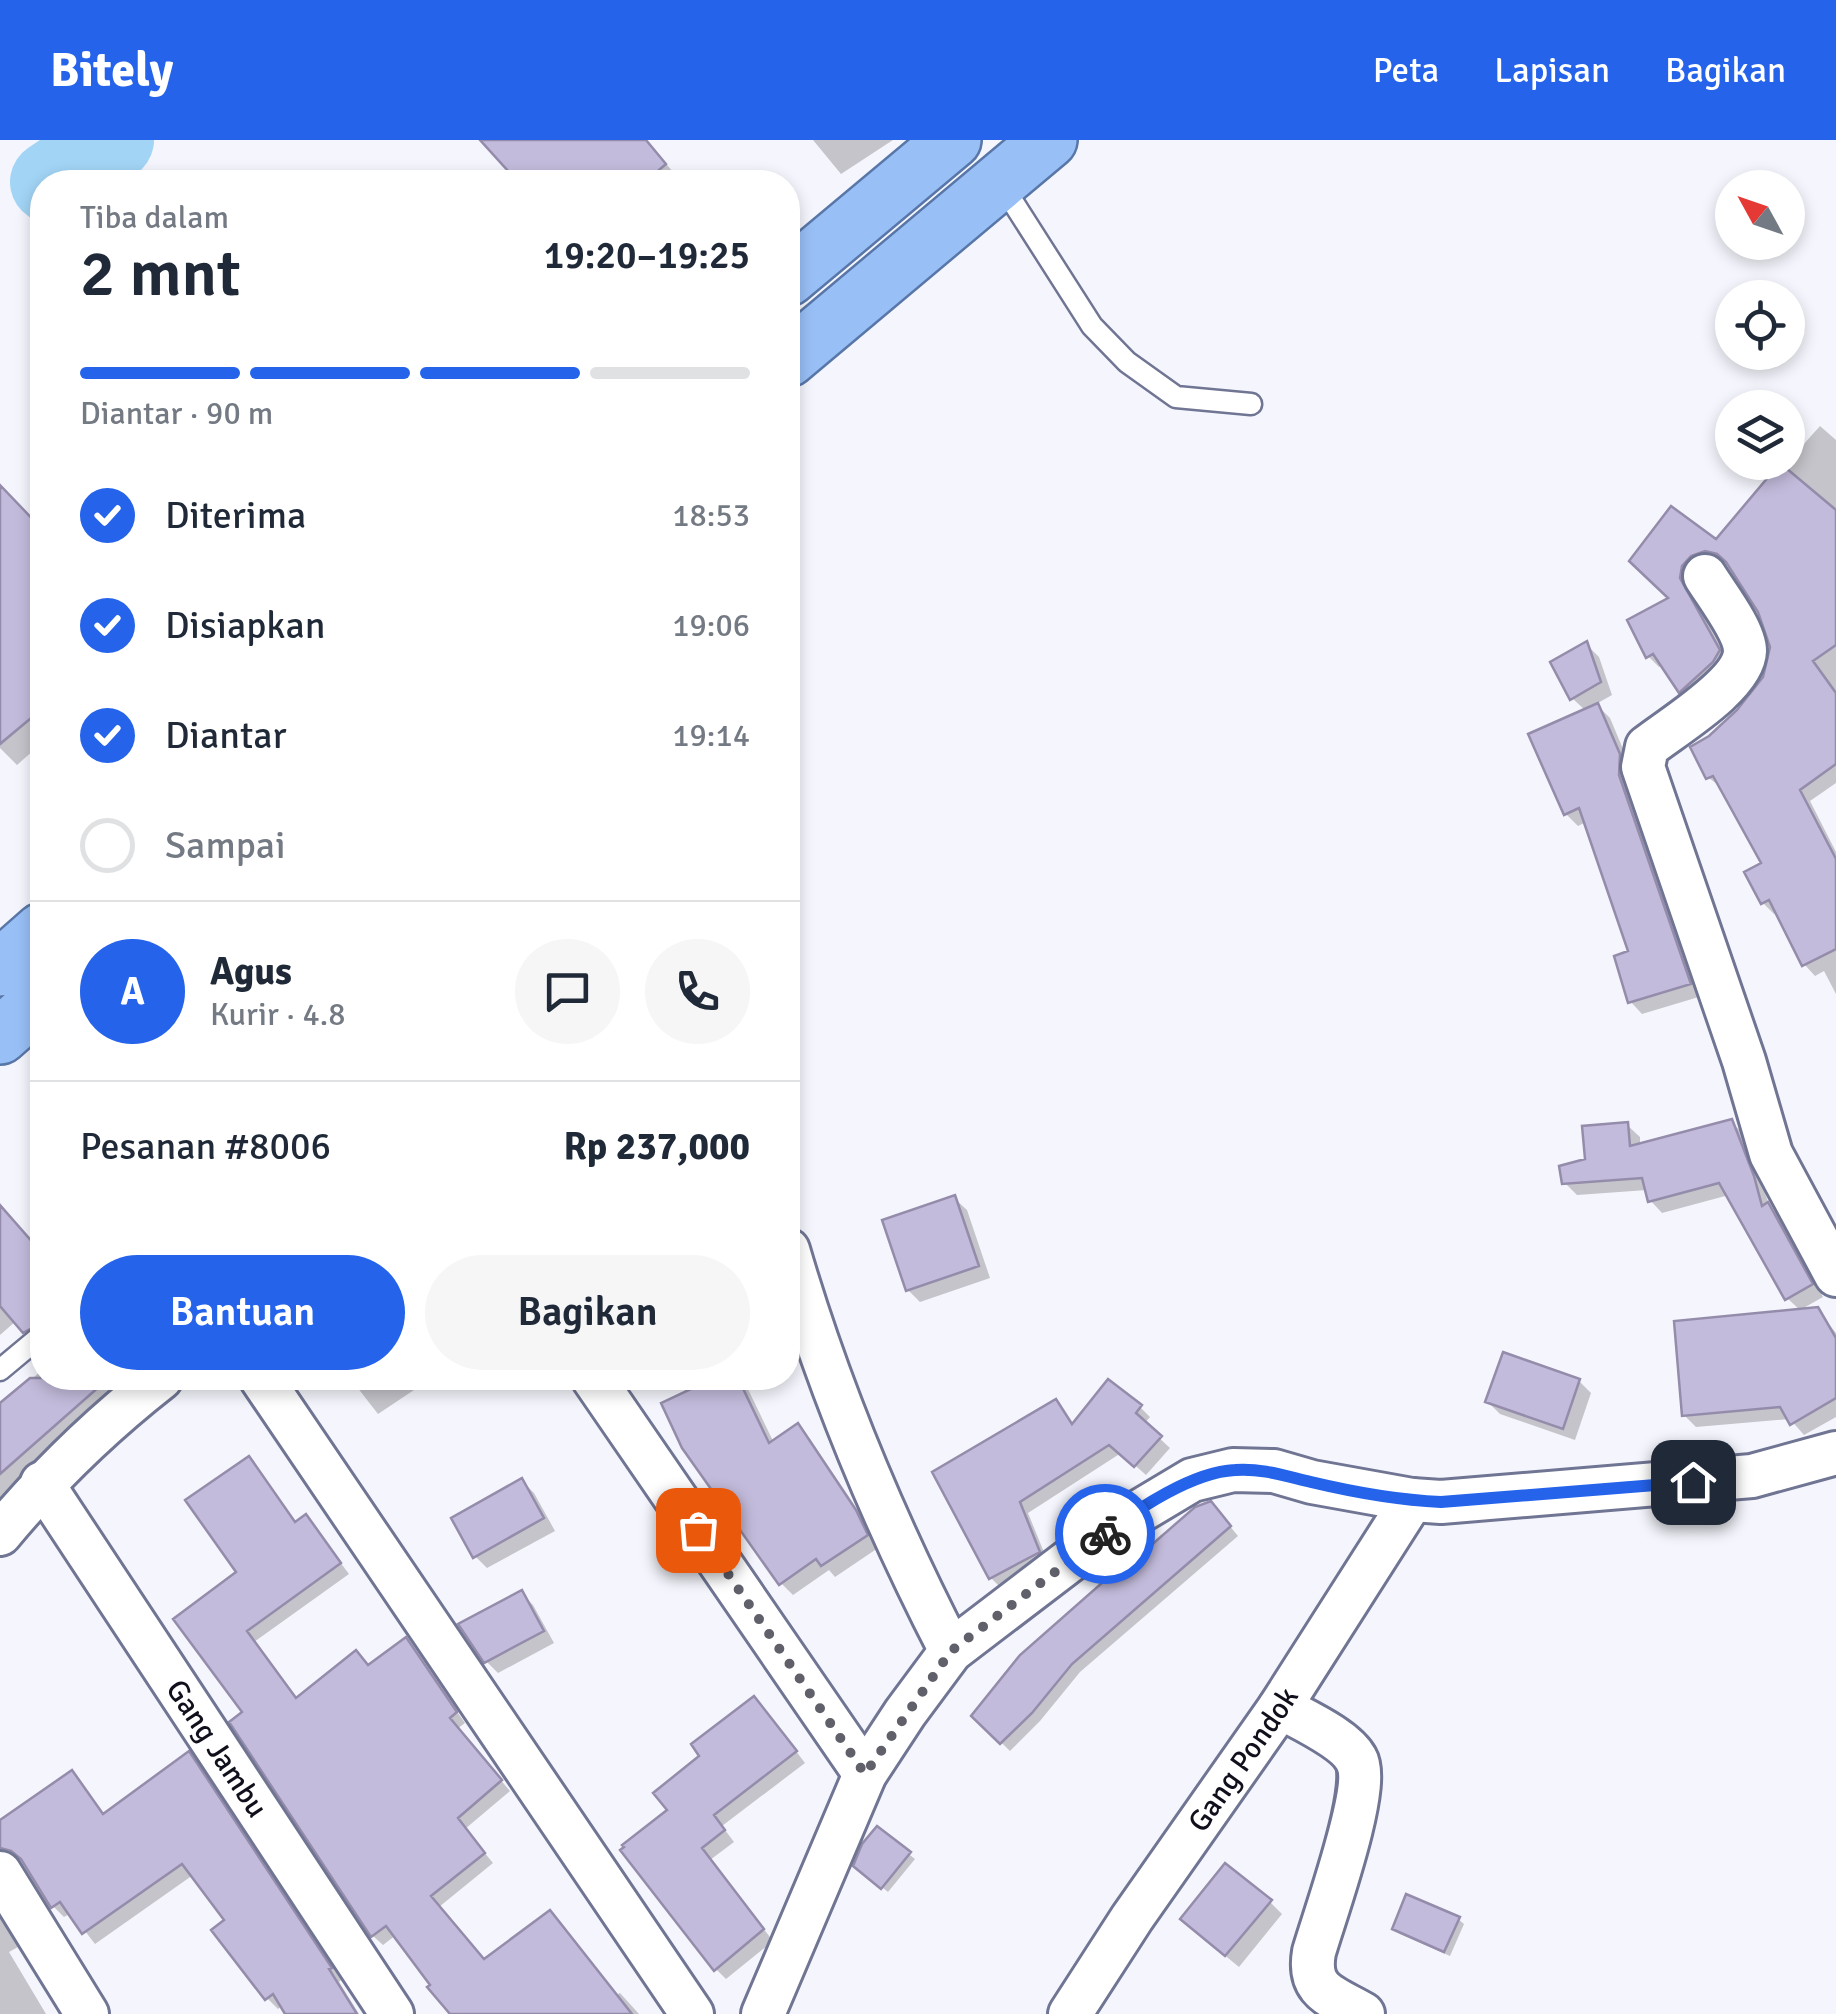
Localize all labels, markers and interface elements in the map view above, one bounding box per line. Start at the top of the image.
text: Bitely [50,41,173,100]
text: Peta [1373,49,1439,92]
text: Lapisan [1494,49,1610,92]
text: Bagikan [1665,49,1786,92]
north arrow [1715,170,1805,260]
map controls [1715,170,1805,480]
text: Tiba dalam [80,198,229,237]
text: 19:20–19:25 [544,232,750,279]
text: 2 mnt [80,234,241,314]
button: locate [1715,280,1805,370]
button: layers [1715,390,1805,480]
text: Diantar · 90 m [80,394,273,433]
icon: check [80,488,135,543]
text: Diterima [165,492,306,539]
text: 18:53 [672,496,750,535]
icon: check [80,598,135,653]
text: Disiapkan [165,602,325,649]
text: 19:06 [672,606,750,645]
icon: check [80,708,135,763]
text: Diantar [165,712,286,759]
text: 19:14 [672,716,750,755]
text: Sampai [165,822,285,869]
button: chat [515,939,620,1044]
button: phone [645,939,750,1044]
text: Agus [210,948,292,995]
text: A [120,968,145,1015]
text: Kurir · 4.8 [210,995,346,1034]
text: Pesanan #8006 [80,1123,331,1170]
text: Rp 237,000 [563,1123,750,1170]
button: Bantuan [80,1255,405,1370]
button: Bagikan [425,1255,750,1370]
pin [1651,1440,1736,1525]
icon: home [1666,1455,1721,1510]
courier [1055,1484,1155,1584]
pin [656,1488,741,1573]
icon: bag [671,1503,726,1558]
icon: bike [1078,1507,1133,1562]
street label: Gang Jambu [158,1673,276,1824]
street label: Gang Pondok [1180,1680,1306,1839]

